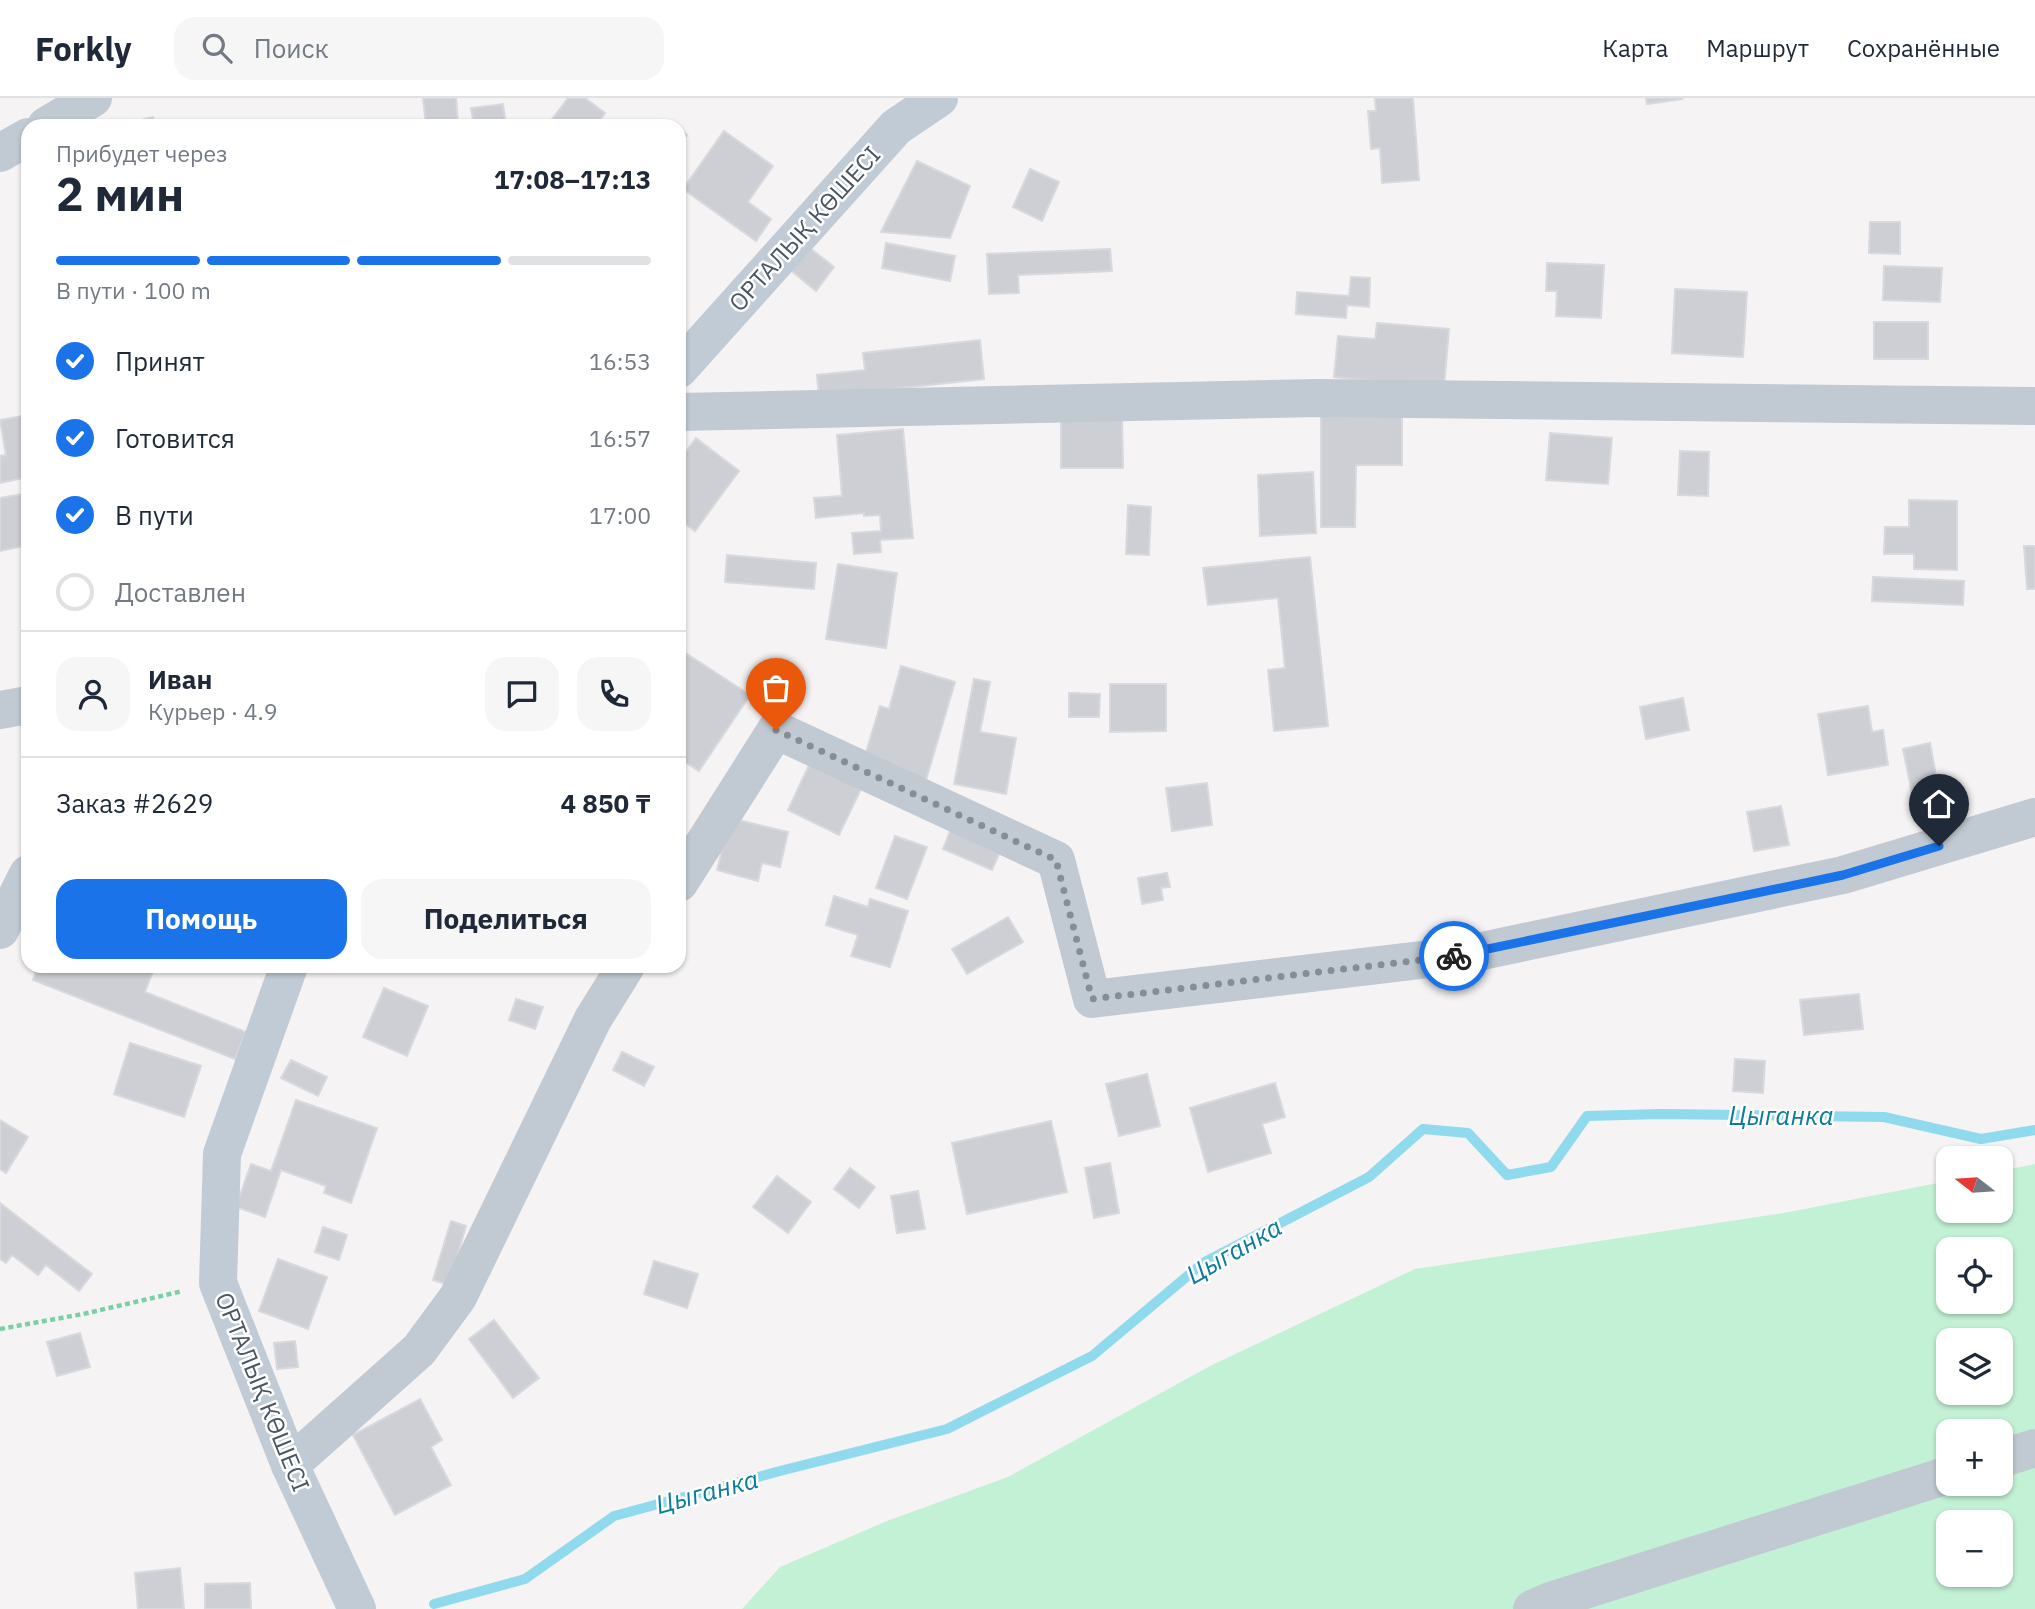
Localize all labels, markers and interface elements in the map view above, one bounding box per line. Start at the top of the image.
search box [174,17,664,80]
text: Forkly [35,27,132,70]
icon: search [198,29,236,67]
text: Поиск [254,31,329,65]
text: Карта [1602,32,1668,64]
text: Маршрут [1706,32,1809,64]
text: Сохранённые [1847,32,2000,64]
text: Прибудет через [56,138,228,168]
street label: ОРТАЛЫҚ КӨШЕСІ [721,139,887,318]
text: 17:08–17:13 [494,162,651,196]
text: 2 мин [56,164,184,224]
text: В пути · 100 m [56,275,211,305]
icon: check [56,342,94,380]
text: Принят [115,344,205,378]
text: 16:53 [589,346,651,376]
icon: check [56,419,94,457]
text: Готовится [115,421,235,455]
text: 16:57 [589,423,651,453]
icon: check [56,496,94,534]
text: В пути [115,498,194,532]
text: 17:00 [589,500,651,530]
text: Доставлен [115,575,246,609]
button: person [56,657,130,731]
button: chat [485,657,559,731]
button: phone [577,657,651,731]
pin [746,658,806,730]
text: Иван [148,662,213,696]
icon: bag [757,669,795,707]
text: Курьер · 4.9 [148,696,278,726]
pin [1909,774,1969,846]
icon: home [1920,785,1958,823]
text: Заказ #2629 [56,786,213,820]
text: 4 850 ₸ [561,786,651,820]
button: Помощь [56,879,347,959]
button: Поделиться [361,879,651,959]
courier [1419,921,1489,991]
icon: bike [1435,937,1473,975]
water label: Цыганка [1728,1098,1834,1132]
north arrow [1936,1146,2012,1223]
map controls [1936,1146,2013,1587]
water label: Цыганка [1179,1209,1288,1291]
button: locate [1936,1237,2013,1314]
street label: ОРТАЛЫҚ КӨШЕСІ [208,1287,317,1496]
button: layers [1936,1328,2013,1405]
button: + [1936,1419,2013,1496]
water label: Цыганка [652,1461,762,1521]
button: − [1936,1510,2013,1587]

